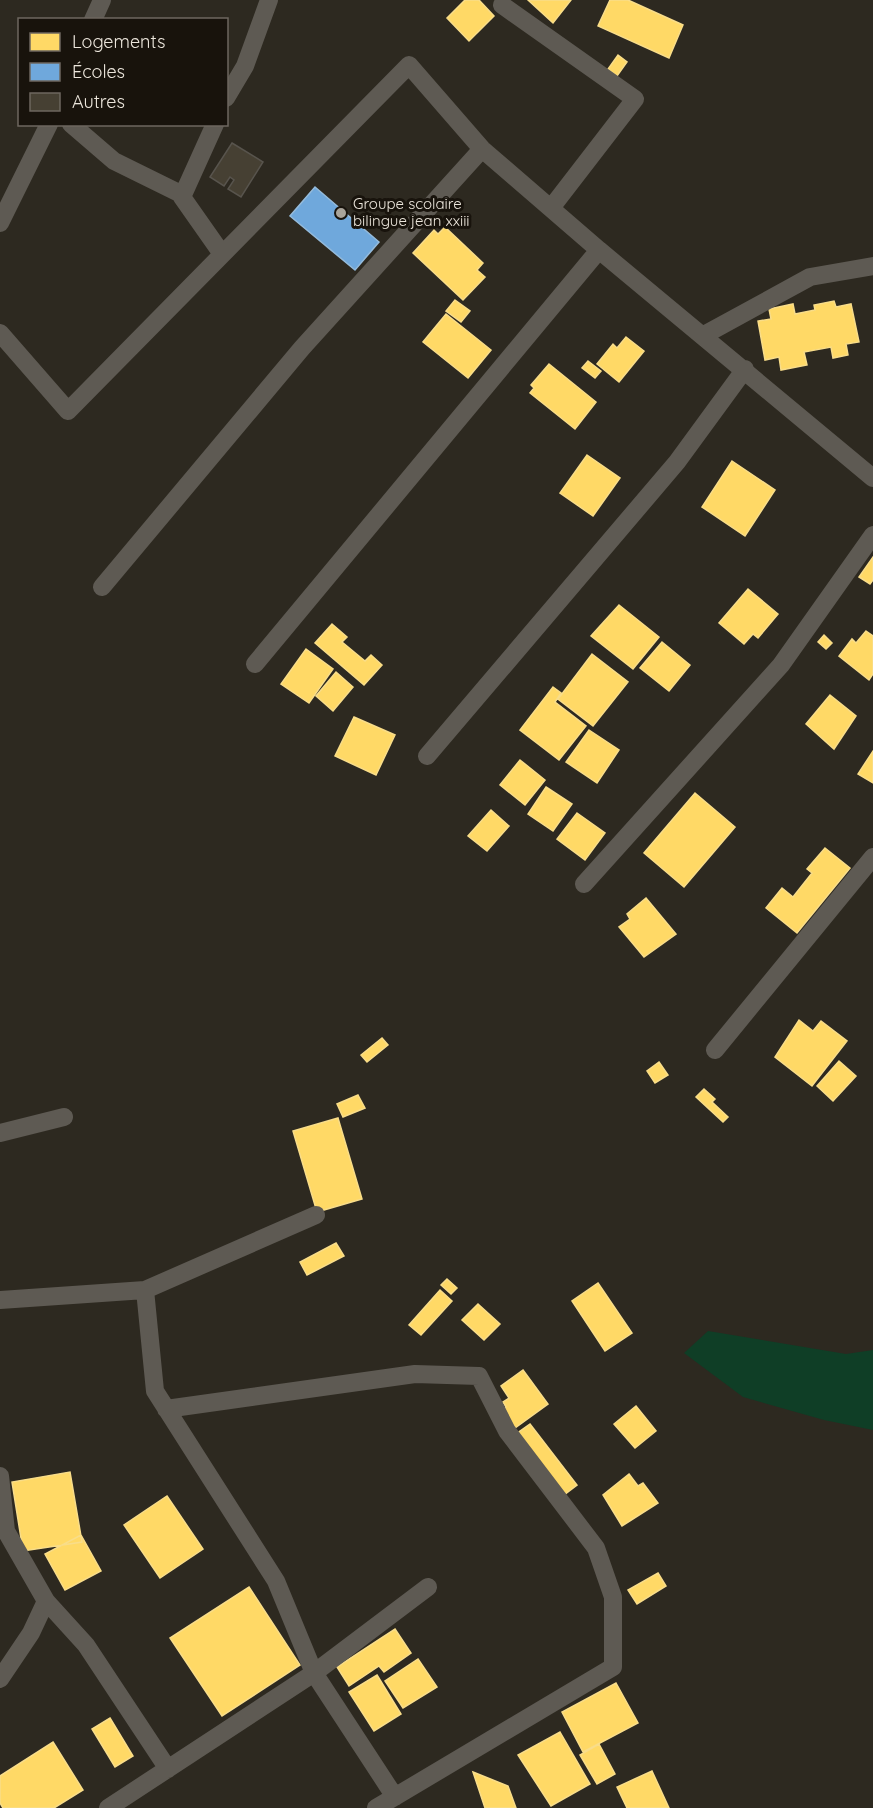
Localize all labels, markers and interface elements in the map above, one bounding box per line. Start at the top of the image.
legend [18,18,228,126]
text: Logements [72,30,165,53]
text: Écoles [72,60,125,83]
text: Autres [72,90,125,113]
place label: Groupe scolaire bilingue jean xxiii [353,194,470,230]
marker: Groupe scolaire bilingue jean xxiii [334,206,348,220]

